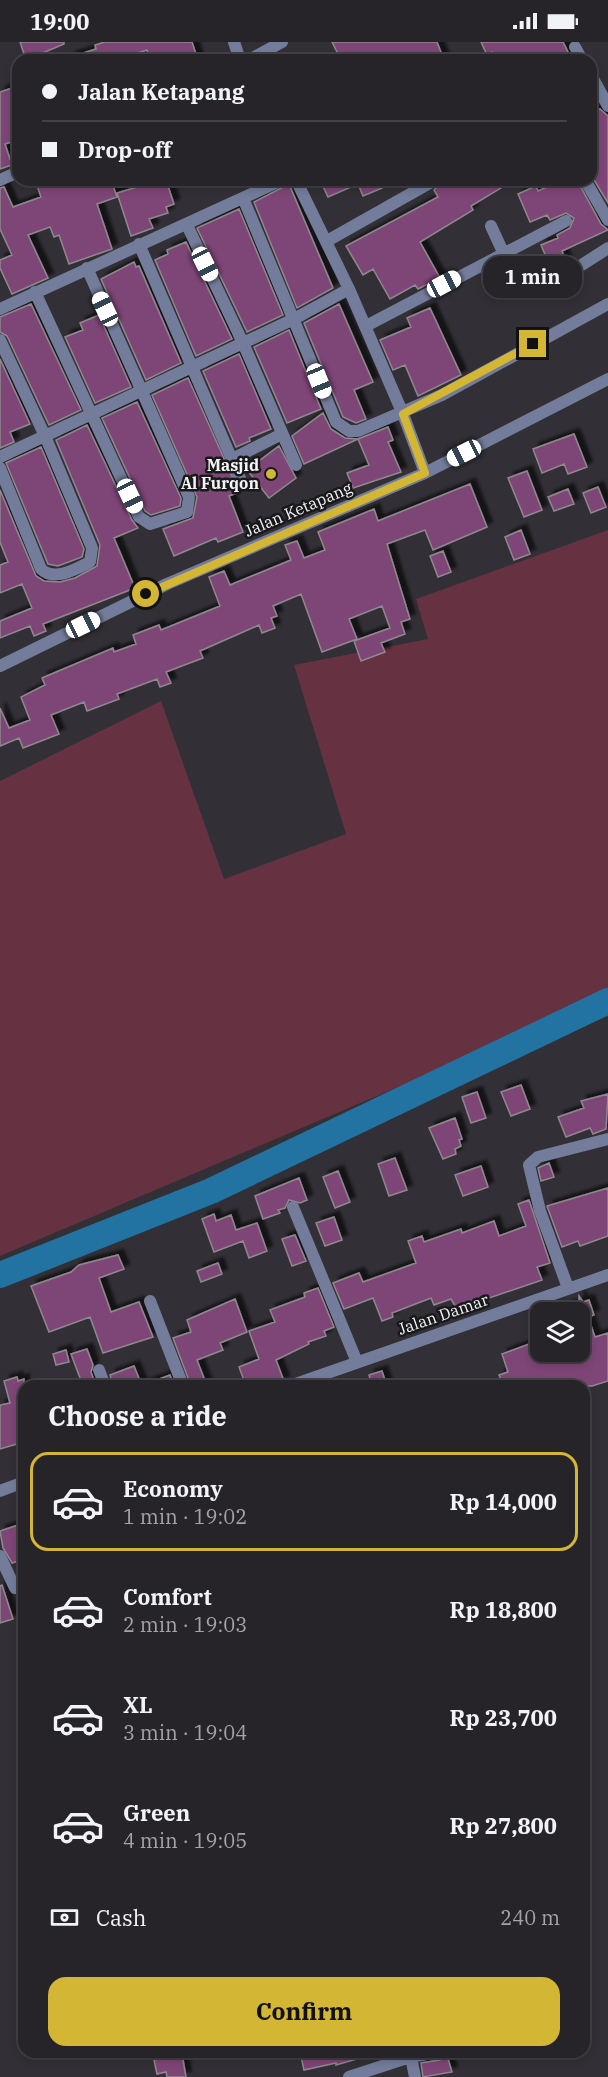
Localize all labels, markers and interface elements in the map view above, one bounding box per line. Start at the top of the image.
text: 19:00 [30,7,89,36]
text: Jalan Ketapang [78,77,245,106]
text: Drop-off [78,135,172,164]
car [189,244,221,284]
callout: 1 min [484,257,582,299]
text: 1 min [505,263,561,290]
car [424,268,464,300]
car [89,289,121,329]
route end [519,330,546,357]
car [304,361,334,401]
car [444,437,484,469]
place label: Masjid Al Furqon [181,455,259,493]
marker: Masjid Al Furqon [264,467,278,481]
car [114,476,146,516]
street label: Jalan Ketapang [241,477,355,541]
route start [132,580,159,607]
car [63,609,103,641]
street label: Jalan Damar [395,1289,491,1339]
map controls [530,1302,590,1362]
button: layers [530,1302,590,1362]
text: Choose a ride [48,1398,227,1433]
text: Economy [123,1474,223,1503]
icon: car [51,1475,105,1529]
text: Rp 14,000 [450,1487,557,1516]
text: 1 min · 19:02 [123,1503,247,1530]
text: Comfort [123,1582,212,1611]
icon: car [51,1583,105,1637]
text: Rp 18,800 [450,1595,557,1624]
text: 2 min · 19:03 [123,1611,247,1638]
text: XL [123,1690,153,1719]
icon: car [51,1691,105,1745]
text: Rp 23,700 [450,1703,557,1732]
text: 3 min · 19:04 [123,1719,247,1746]
text: Green [123,1798,190,1827]
icon: car [51,1799,105,1853]
text: Rp 27,800 [450,1811,557,1840]
text: 4 min · 19:05 [123,1827,247,1854]
icon: cash [48,1901,81,1934]
text: Cash [96,1903,147,1932]
text: 240 m [500,1904,560,1931]
button: Confirm [48,1977,560,2046]

